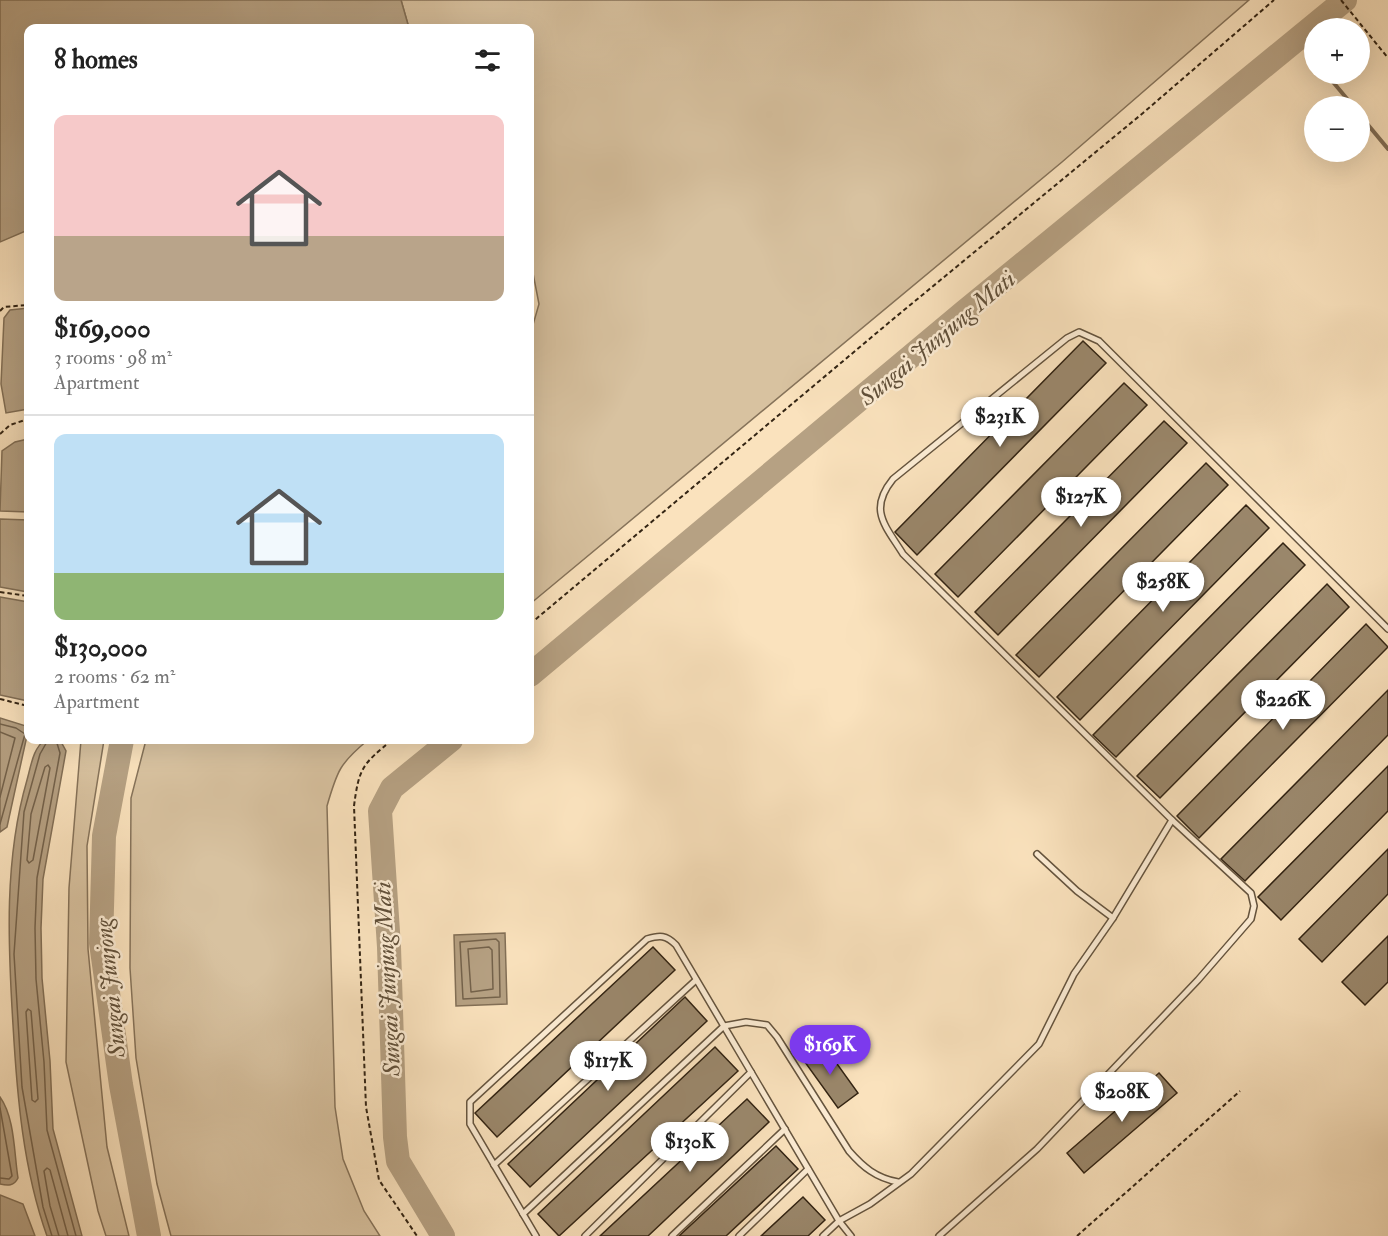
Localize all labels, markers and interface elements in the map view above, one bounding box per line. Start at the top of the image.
map controls [1304,18,1370,162]
button: + [1304,18,1370,84]
text: 8 homes [54,44,138,76]
icon: filters [471,44,504,77]
button: − [1304,96,1370,162]
icon: home [225,154,333,262]
water label: Sungai Junjung Mati [852,264,1022,414]
text: $169,000 [54,313,150,345]
text: 3 rooms · 98 m² [54,345,172,370]
text: Apartment [54,370,139,395]
pin: $231K [958,397,1042,448]
text: $231K [975,404,1025,429]
icon: home [225,473,333,581]
pin: $127K [1039,477,1123,528]
text: $127K [1055,484,1107,509]
pin: $258K [1121,562,1205,613]
text: $258K [1136,569,1190,594]
text: $130,000 [54,632,147,664]
text: 2 rooms · 62 m² [54,664,175,689]
pin: $226K [1241,680,1325,731]
text: $226K [1255,687,1311,712]
text: Apartment [54,689,139,714]
water label: Sungai Junjung Mati [367,880,408,1078]
water label: Sungai Junjong [88,916,133,1060]
pin: $169K [788,1025,872,1076]
text: $169K [804,1032,856,1057]
pin: $117K [566,1041,650,1092]
text: $117K [584,1048,632,1073]
pin: $208K [1080,1072,1164,1123]
text: $208K [1094,1079,1150,1104]
pin: $130K [648,1122,732,1173]
text: $130K [665,1129,715,1154]

